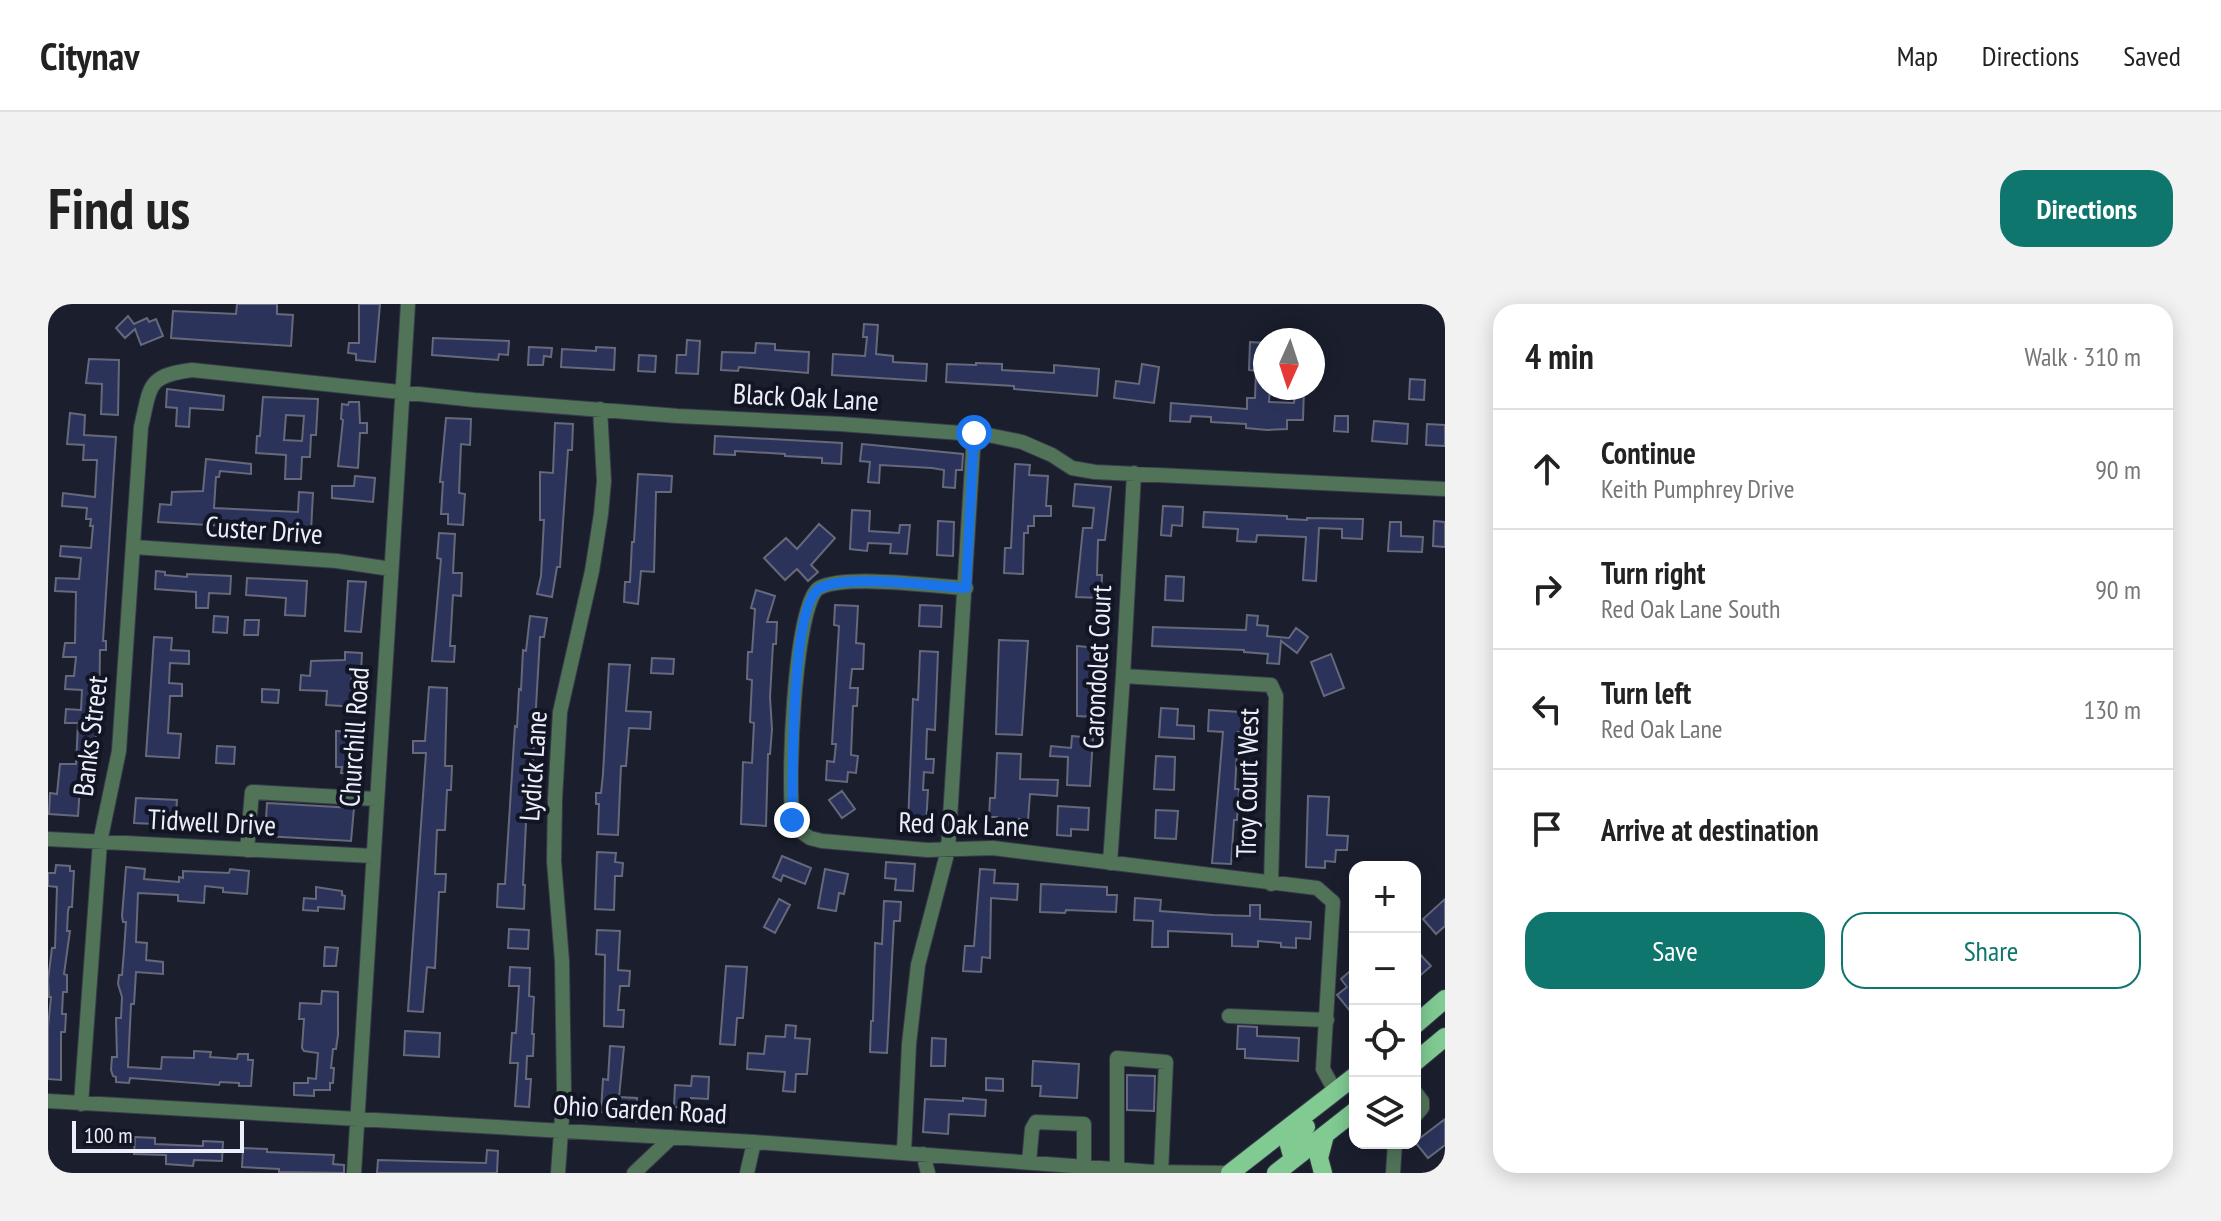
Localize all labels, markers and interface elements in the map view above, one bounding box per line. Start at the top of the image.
text: Citynav [40,31,139,80]
text: Map [1897,37,1938,74]
text: Directions [1982,37,2079,74]
text: Saved [2123,37,2181,74]
button: Directions [2000,170,2173,247]
text: Find us [48,172,190,244]
north arrow [1253,328,1325,400]
text: 4 min [1525,334,1594,378]
text: Walk · 310 m [2024,340,2141,373]
street label: Black Oak Lane [732,374,880,419]
route start [956,415,992,451]
text: Continue [1601,433,1696,472]
icon: ahead [1525,447,1569,491]
text: 90 m [2095,453,2141,486]
text: Keith Pumphrey Drive [1601,472,1794,505]
street label: Custer Drive [204,507,324,552]
text: Turn right [1601,553,1705,592]
icon: right [1525,567,1569,611]
text: 90 m [2095,573,2141,606]
street label: Carondolet Court [1074,584,1119,750]
text: Red Oak Lane South [1601,592,1780,625]
street label: Churchill Road [330,666,377,808]
street label: Banks Street [64,673,115,798]
text: Turn left [1601,673,1691,712]
icon: left [1525,687,1569,731]
text: 130 m [2083,693,2141,726]
street label: Troy Court West [1227,708,1266,858]
street label: Lydick Lane [510,710,555,822]
text: Red Oak Lane [1601,712,1723,745]
street label: Tidwell Drive [147,800,277,843]
route end [774,802,810,838]
street label: Red Oak Lane [898,803,1030,844]
icon: arrive [1525,807,1569,851]
text: Arrive at destination [1601,810,1819,849]
map controls [1349,861,1421,1149]
button: + [1349,861,1421,933]
button: Save [1525,912,1825,989]
button: Share [1841,912,2141,989]
button: − [1349,933,1421,1005]
button: locate [1349,1005,1421,1077]
button: layers [1349,1077,1421,1149]
street label: Ohio Garden Road [552,1085,728,1132]
scale bar [72,1117,244,1153]
text: 100 m [84,1121,133,1149]

